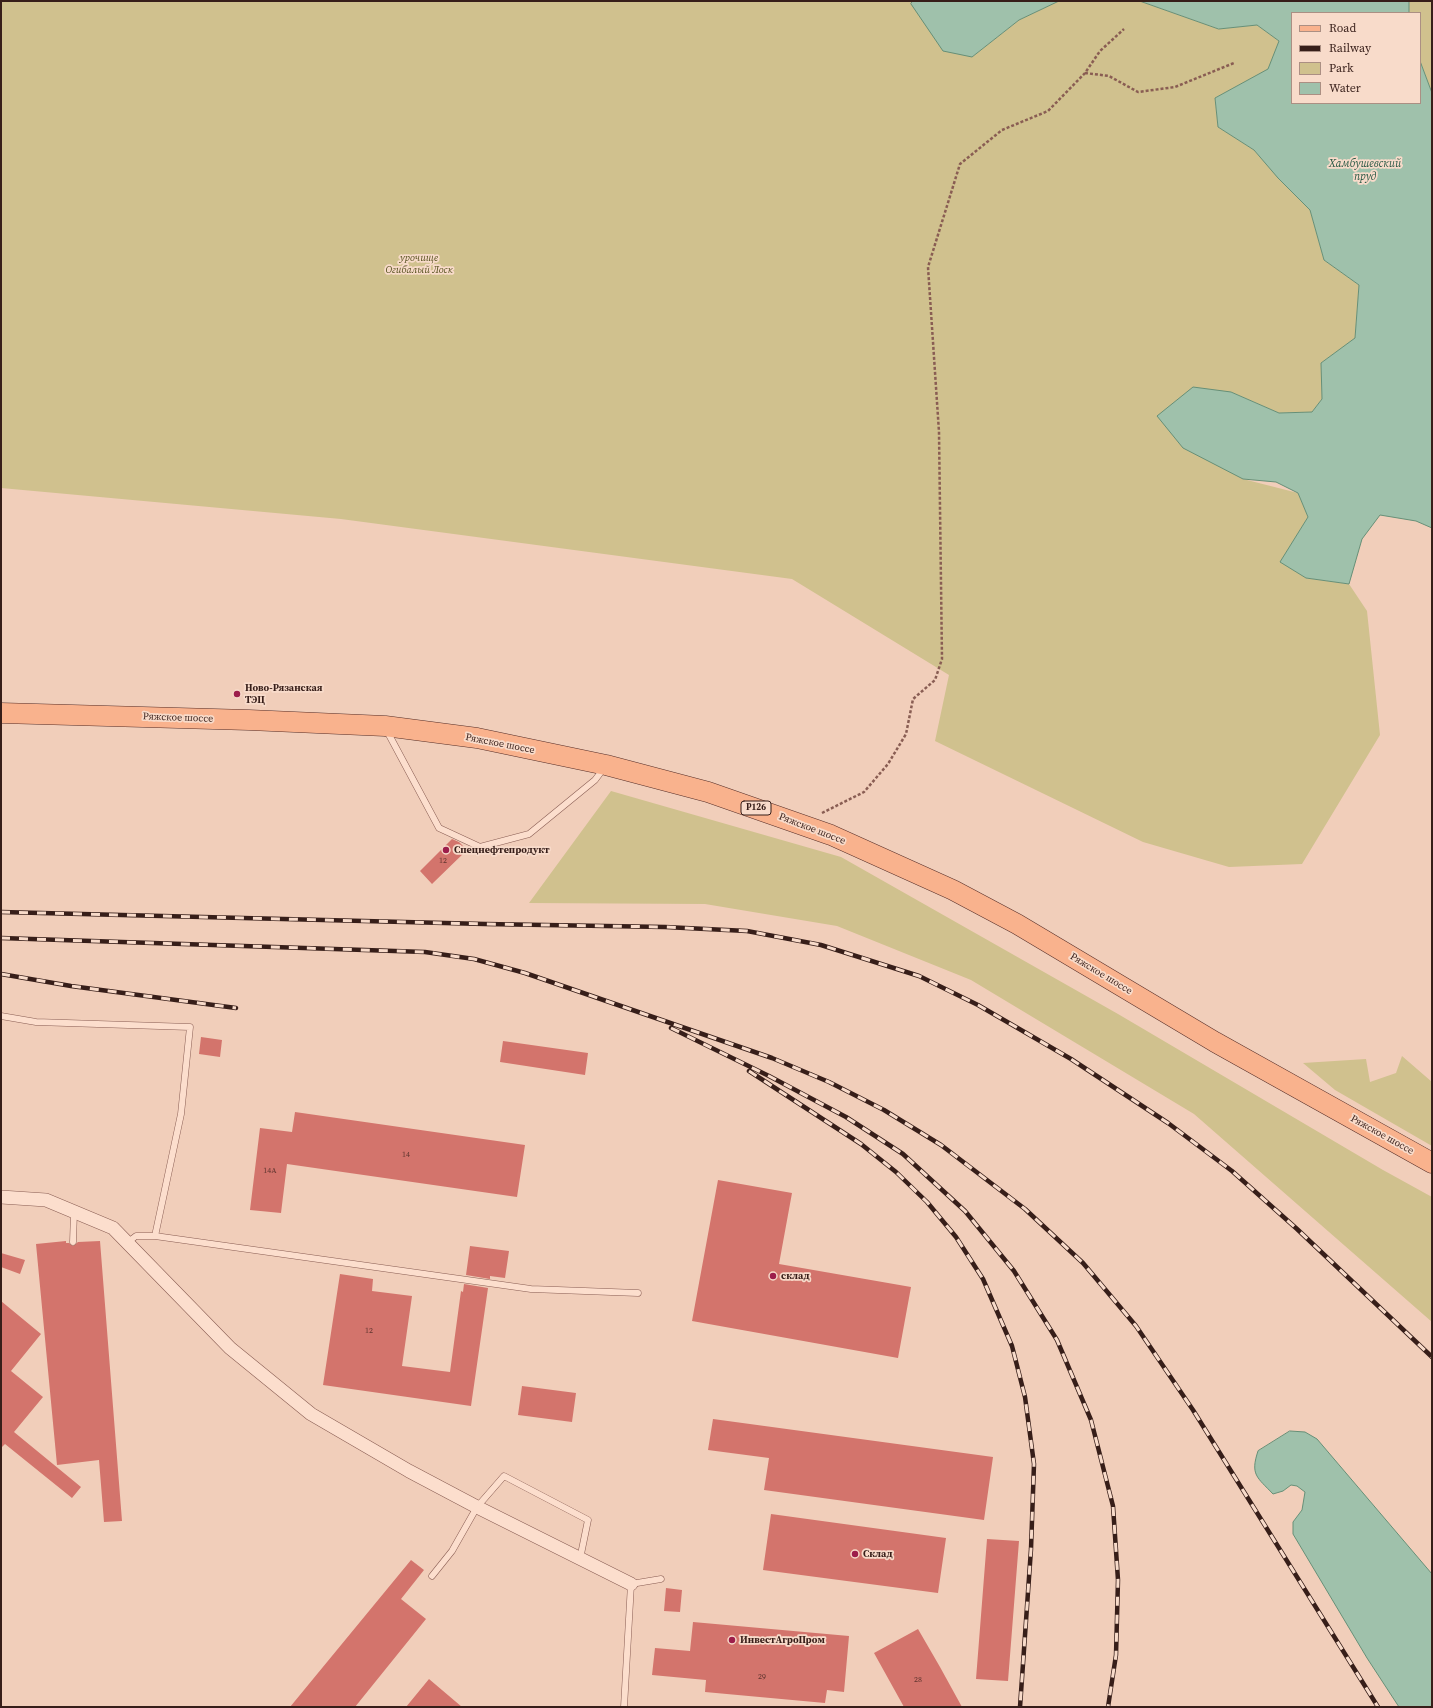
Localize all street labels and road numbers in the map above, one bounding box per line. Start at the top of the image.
street label: Ряжское шоссе [143,711,213,725]
street label: Ряжское шоссе [464,731,536,757]
road number: Р126 [741,801,771,815]
street label: Ряжское шоссе [777,811,847,847]
street label: Ряжское шоссе [1068,951,1134,997]
street label: Ряжское шоссе [1348,1113,1416,1157]

